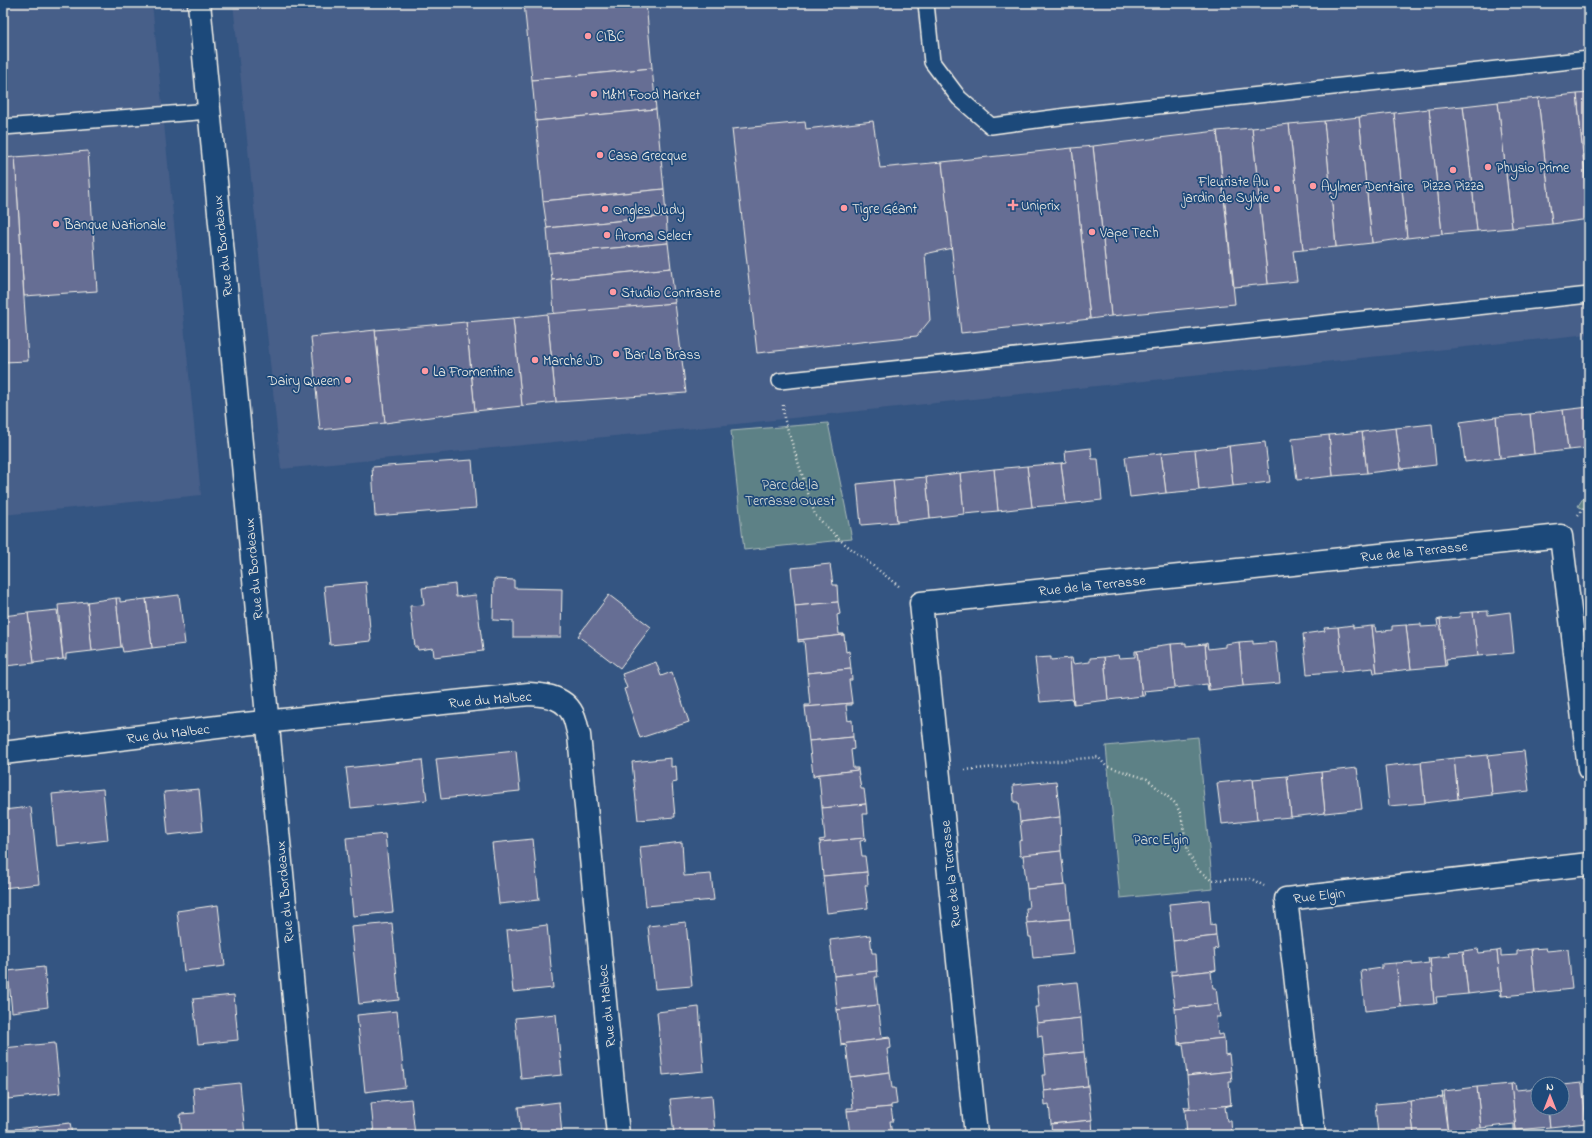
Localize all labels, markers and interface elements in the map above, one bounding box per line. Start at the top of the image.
place label: CIBC [596,27,624,48]
marker: CIBC [583,31,593,41]
place label: M&M Food Market [602,85,700,106]
marker: M&M Food Market [589,89,599,99]
place label: Casa Grecque [608,146,688,167]
marker: Casa Grecque [595,150,605,160]
place label: Physio Prime [1496,158,1570,180]
marker: Physio Prime [1483,162,1493,172]
marker: Pizza Pizza [1448,165,1458,175]
place label: Fleuriste Au jardin de Sylvie [1181,172,1270,210]
place label: Pizza Pizza [1422,176,1484,197]
place label: Aylmer Dentaire [1321,177,1414,199]
marker: Aylmer Dentaire [1308,181,1318,191]
marker: Fleuriste Au jardin de Sylvie [1272,184,1282,194]
street label: Rue du Bordeaux [208,194,239,298]
place label: Uniprix [1021,196,1060,217]
place label: Tigre Géant [852,199,917,221]
place label: Ongles Judy [613,200,685,222]
marker: Uniprix [1008,200,1018,210]
marker: Tigre Géant [839,203,849,213]
marker: Ongles Judy [600,204,610,214]
place label: Banque Nationale [63,215,167,236]
marker: Banque Nationale [51,219,61,229]
place label: Vape Tech [1099,223,1159,244]
place label: Aroma Select [615,226,692,247]
marker: Vape Tech [1087,227,1097,237]
marker: Aroma Select [602,230,612,240]
place label: Studio Contraste [621,283,721,304]
marker: Studio Contraste [608,287,618,297]
place label: Bar La Brass [623,345,701,366]
marker: Bar La Brass [611,349,621,359]
place label: Marché JD [543,351,603,372]
marker: Marché JD [530,355,540,365]
place label: La Fromentine [433,362,514,383]
marker: La Fromentine [420,366,430,376]
place label: Dairy Queen [267,371,340,393]
marker: Dairy Queen [343,375,353,385]
park label: Parc de la Terrasse Ouest [745,475,835,512]
street label: Rue du Bordeaux [240,517,269,620]
street label: Rue de la Terrasse [1360,536,1469,569]
street label: Rue de la Terrasse [1038,570,1147,603]
street label: Rue du Malbec [448,686,533,715]
street label: Rue du Malbec [126,719,211,750]
street label: Rue de la Terrasse [935,819,968,928]
park label: Parc Elgin [1133,830,1189,852]
street label: Rue du Bordeaux [271,840,300,943]
street label: Rue Elgin [1292,883,1347,911]
street label: Rue du Malbec [593,963,622,1048]
north arrow [1530,1076,1570,1116]
text: N [1546,1079,1554,1095]

